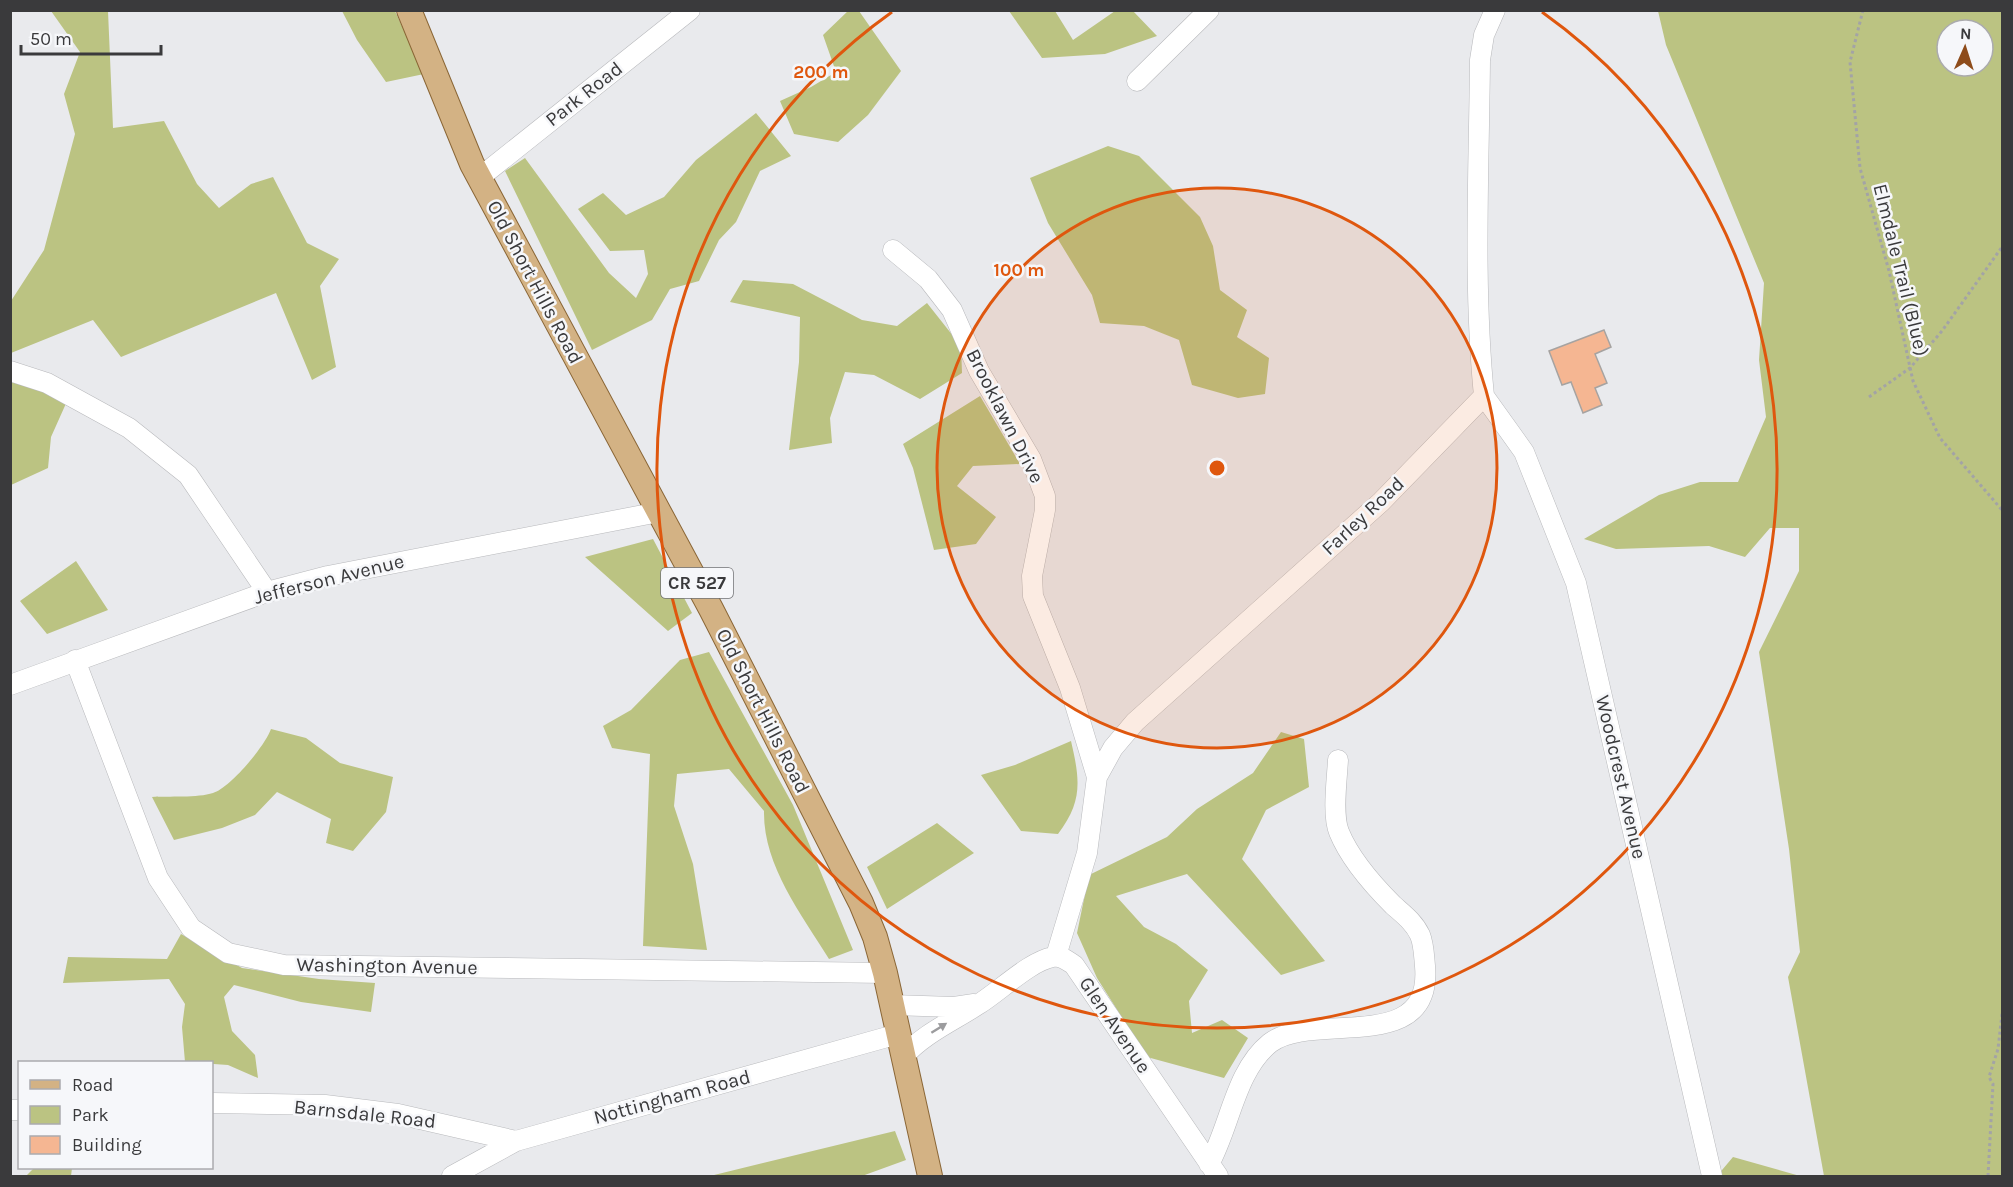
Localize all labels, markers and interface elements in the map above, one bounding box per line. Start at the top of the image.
scale bar [21,18,160,56]
north arrow [1935,18,1995,78]
text: N [1960,24,1972,43]
text: 50 m [30,28,72,50]
street label: Park Road [541,57,627,131]
text: 200 m [793,61,849,83]
street label: Elmdale Trail (Blue) [1868,181,1934,359]
street label: Old Short Hills Road [482,196,588,368]
text: 100 m [994,259,1044,281]
street label: Brooklawn Drive [961,345,1049,487]
centre of rings [1207,458,1227,478]
street label: Farley Road [1317,472,1409,560]
street label: Jefferson Avenue [252,549,406,609]
road number: CR 527 [661,568,733,598]
street label: Old Short Hills Road [712,625,814,797]
street label: Woodcrest Avenue [1591,693,1651,861]
street label: Washington Avenue [296,953,478,979]
street label: Glen Avenue [1074,972,1156,1078]
one-way arrow [931,1022,947,1034]
legend [18,1061,213,1169]
street label: Nottingham Road [591,1065,753,1129]
text: Road [72,1074,113,1096]
street label: Barnsdale Road [293,1095,437,1133]
text: Park [72,1104,109,1126]
text: Building [72,1134,142,1156]

